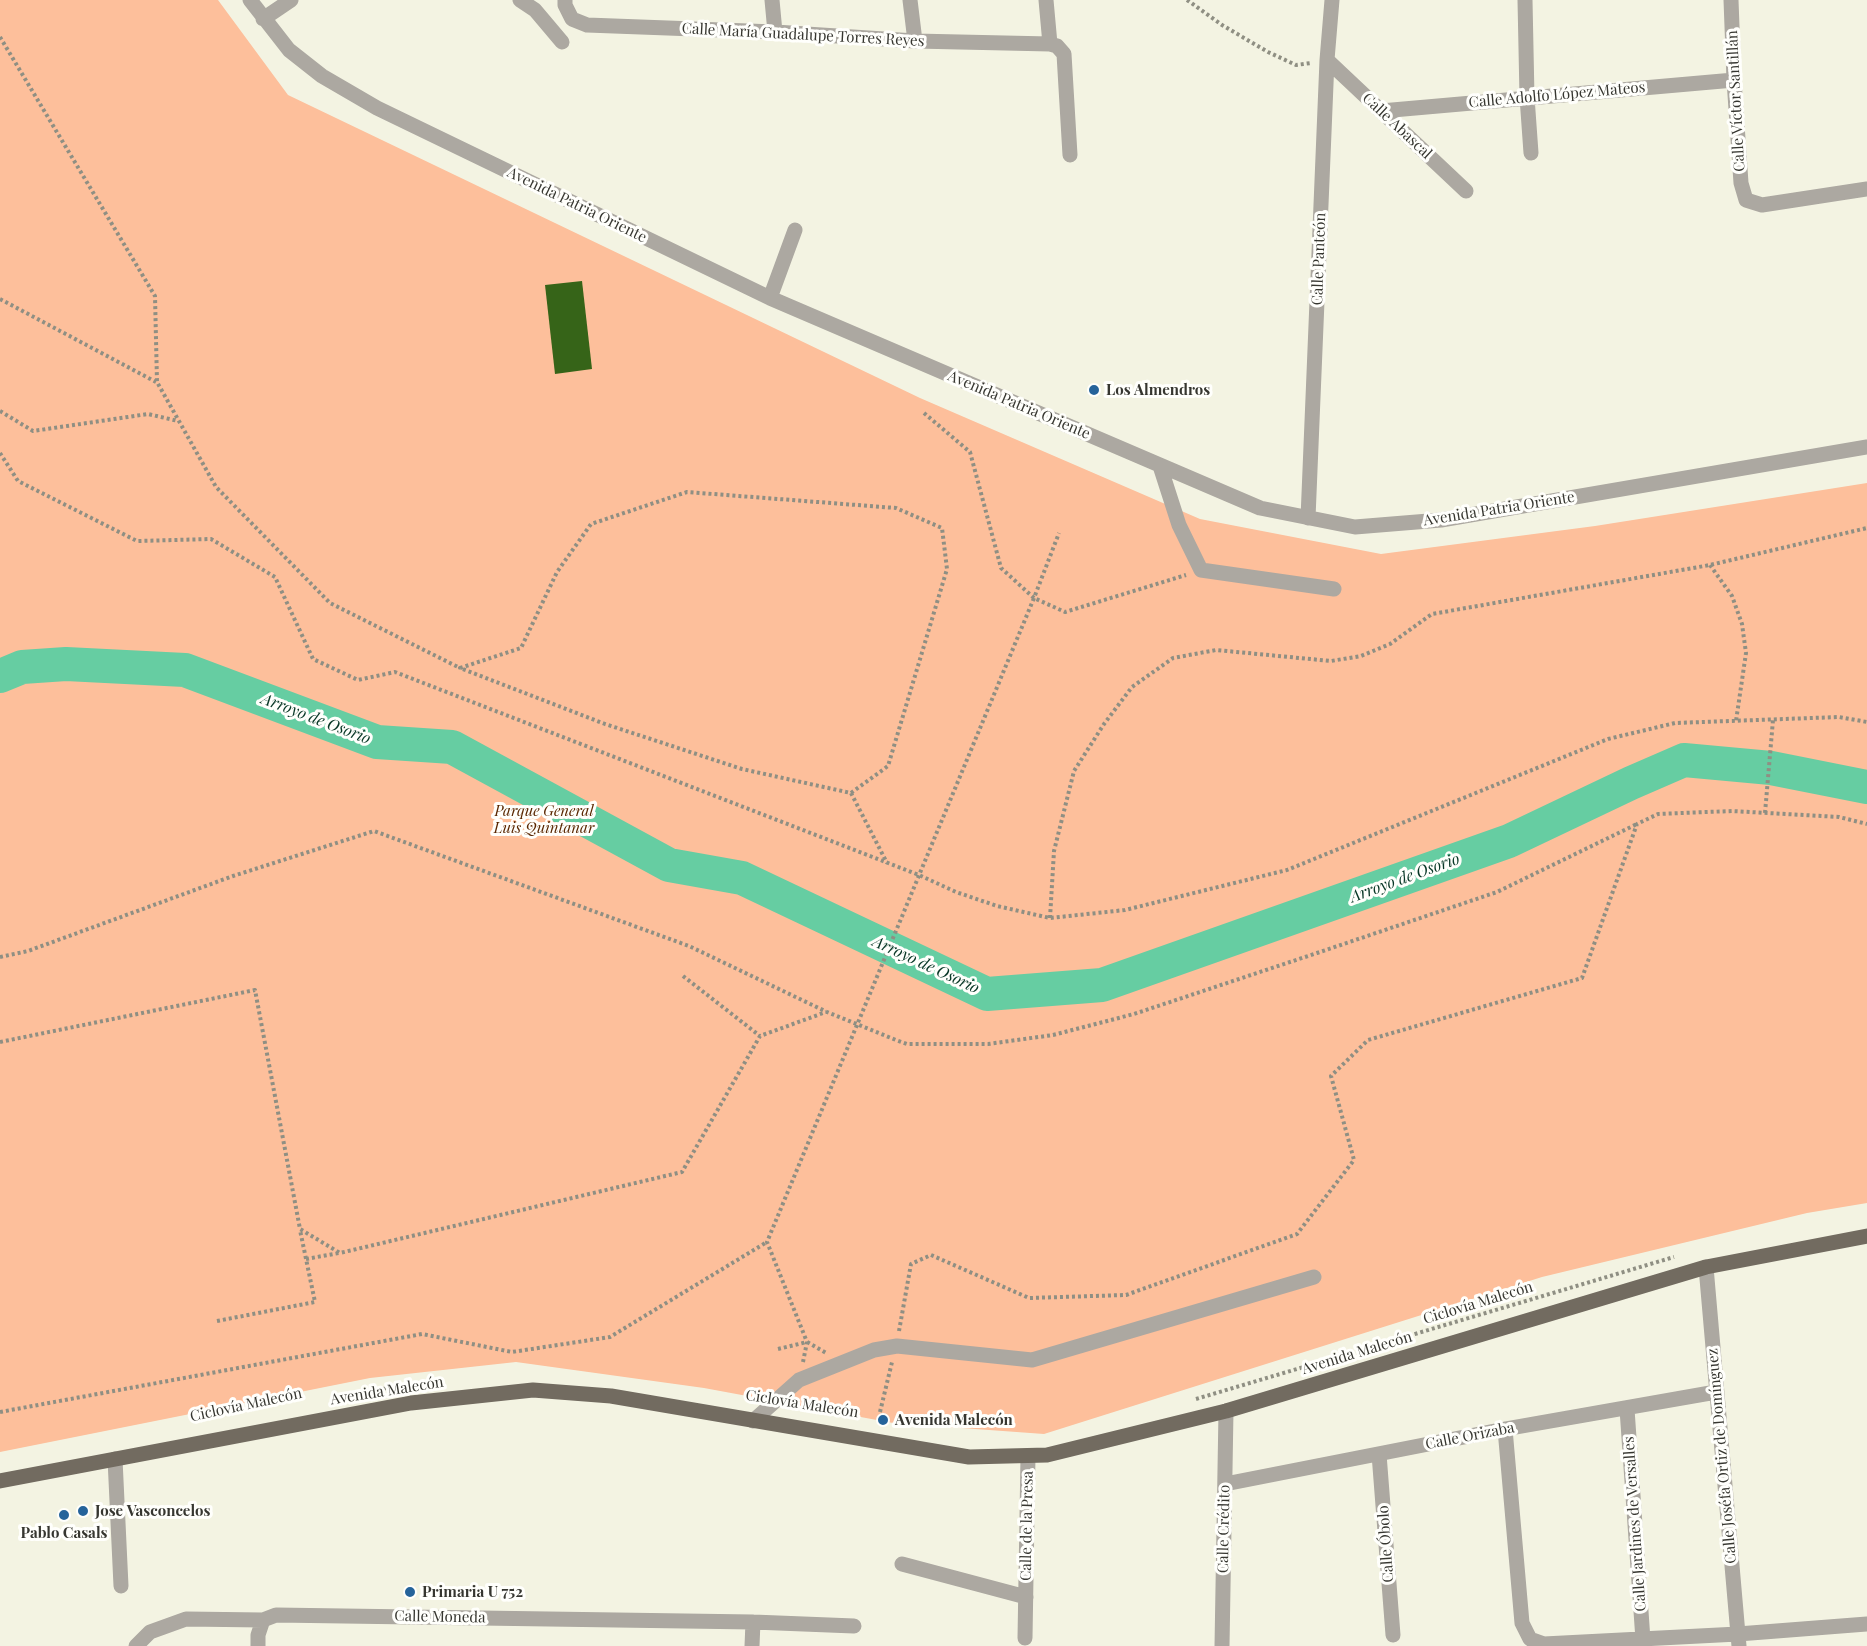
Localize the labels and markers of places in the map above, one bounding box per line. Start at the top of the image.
place label: Los Almendros [1106,381,1210,399]
marker: Los Almendros [1087,383,1101,397]
place label: Avenida Malecón [895,1411,1013,1429]
marker: Avenida Malecón [876,1413,890,1427]
place label: Jose Vasconcelos [95,1502,210,1520]
marker: Jose Vasconcelos [76,1504,90,1518]
marker: Pablo Casals [57,1508,71,1522]
place label: Pablo Casals [21,1524,107,1542]
place label: Primaria U 752 [422,1583,523,1601]
marker: Primaria U 752 [403,1585,417,1599]

